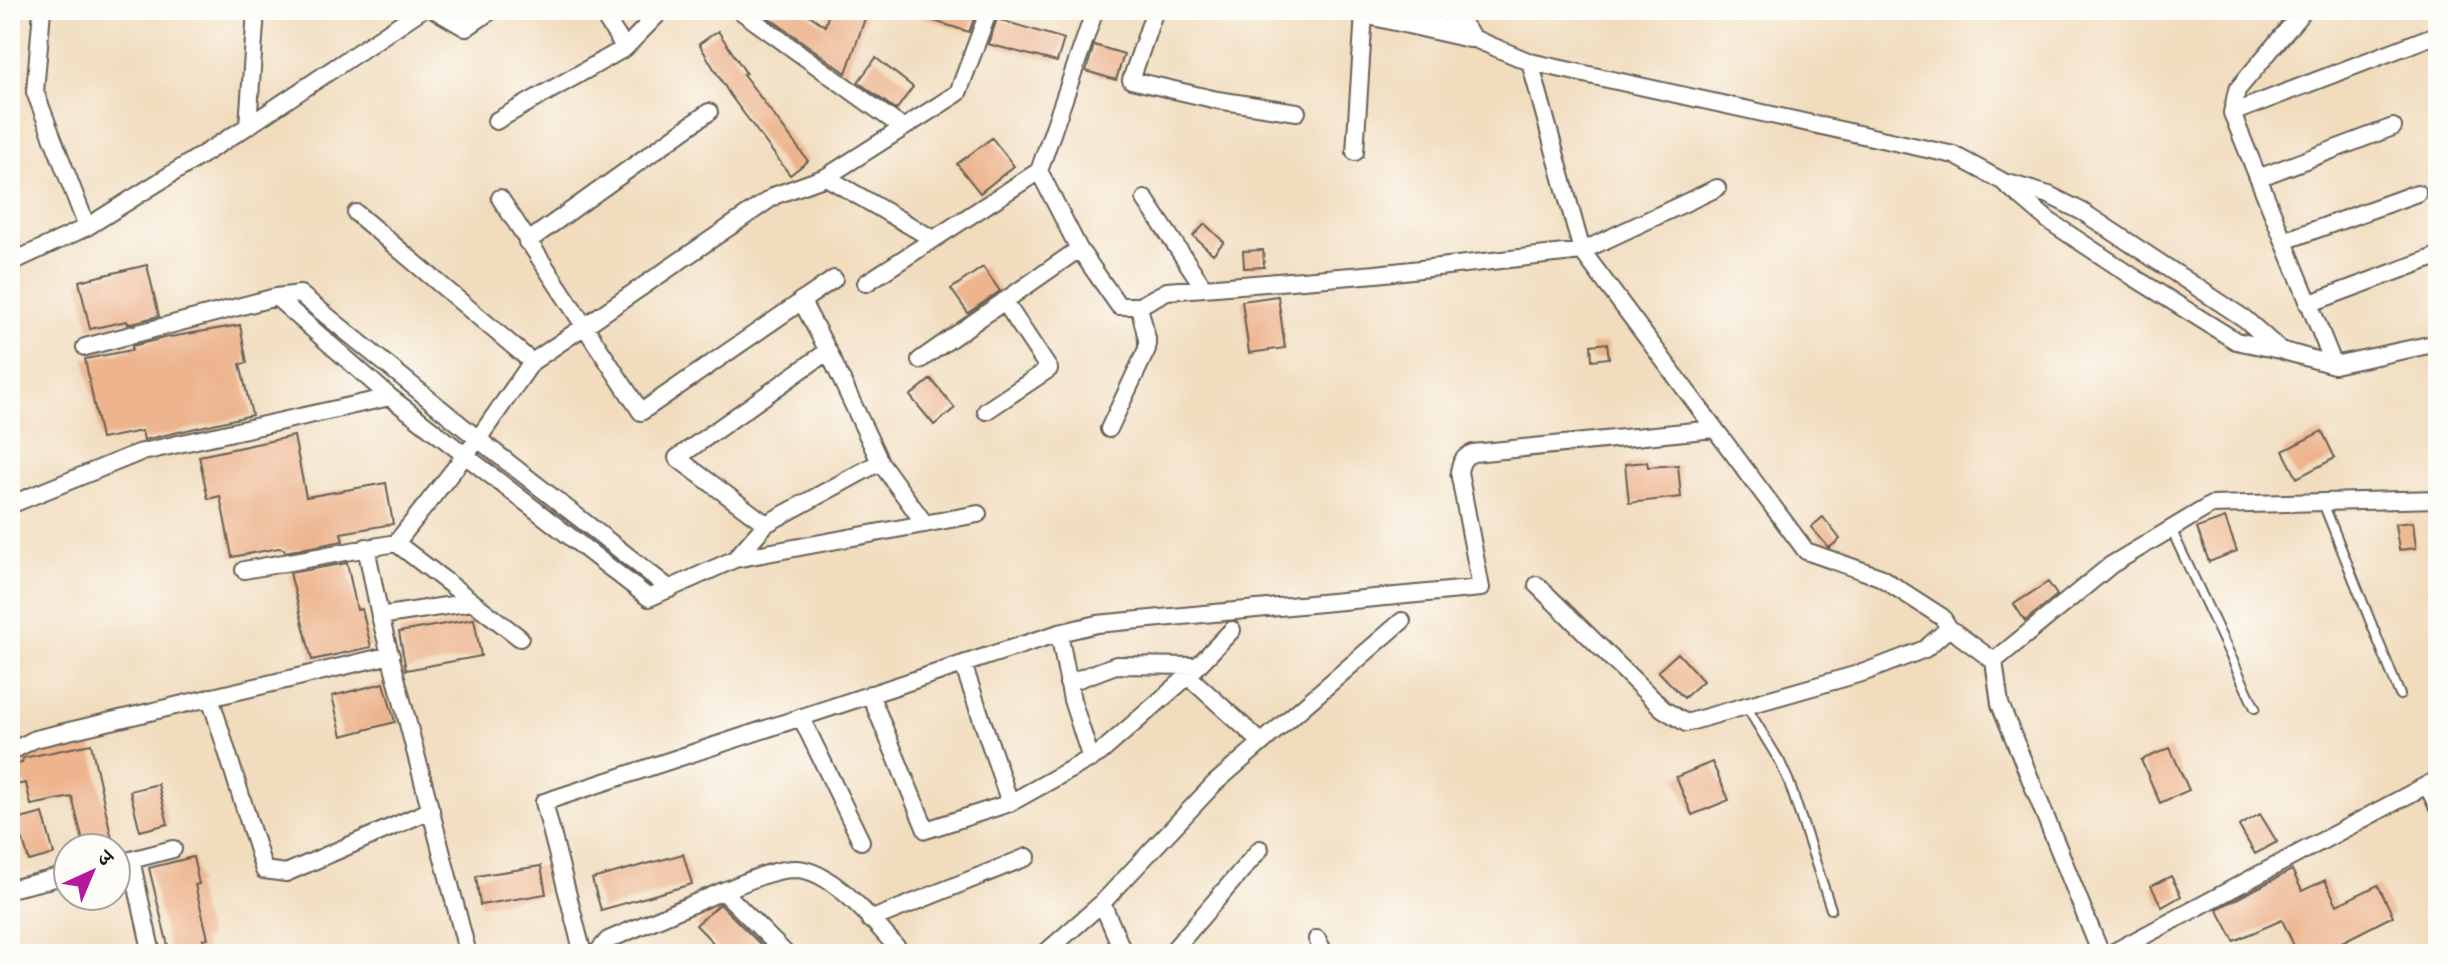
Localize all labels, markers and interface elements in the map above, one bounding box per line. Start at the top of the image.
north arrow [52,832,132,912]
text: उ [91,844,120,873]

